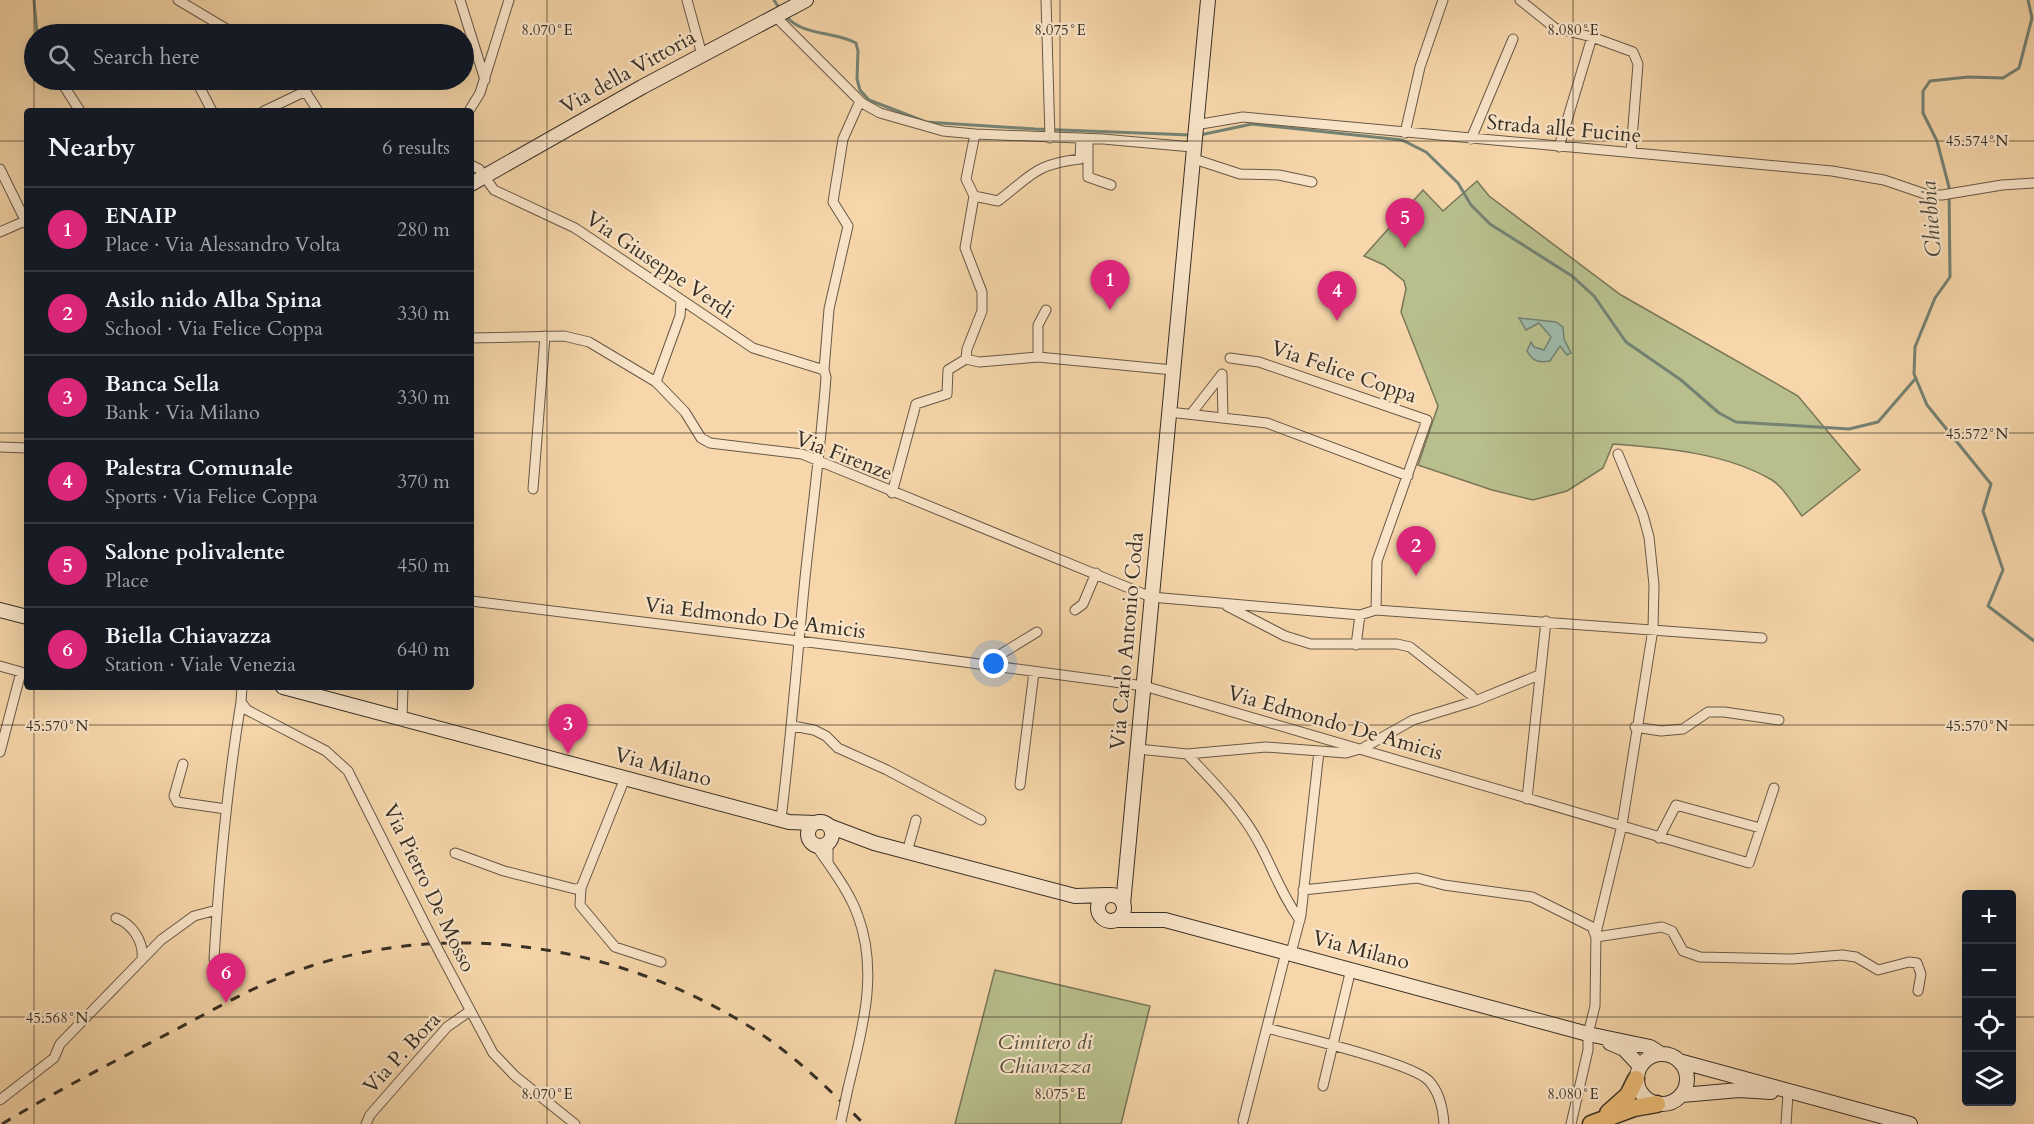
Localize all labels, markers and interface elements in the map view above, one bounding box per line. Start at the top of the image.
text: 8.070°E [521,20,573,40]
text: 8.075°E [1034,20,1086,40]
text: 8.080°E [1547,20,1599,40]
street label: Via della Vittoria [555,23,701,121]
search box [24,24,474,90]
icon: search [45,41,78,74]
text: Search here [93,42,200,72]
street label: Strada alle Fucine [1485,108,1643,150]
text: Nearby [48,130,136,165]
text: 45.574°N [1946,131,2009,151]
text: 6 results [382,134,450,161]
water label: Chiebbia [1913,180,1949,258]
pin: 5 [1386,198,1424,248]
text: ENAIP [105,201,177,231]
street label: Via Giuseppe Verdi [580,204,740,326]
text: 1 [62,216,73,243]
text: 280 m [397,216,450,243]
text: Place · Via Alessandro Volta [105,231,340,258]
pin: 1 [1090,260,1130,310]
pin: 4 [1318,272,1356,321]
text: Asilo nido Alba Spina [105,285,322,315]
text: 2 [62,300,73,327]
text: 330 m [397,300,450,327]
text: School · Via Felice Coppa [105,315,323,342]
street label: Via Felice Coppa [1267,333,1421,411]
text: Banca Sella [105,369,220,399]
text: 3 [62,384,73,411]
text: 330 m [397,384,450,411]
text: Bank · Via Milano [105,399,260,426]
street label: Via Firenze [791,424,897,488]
text: 45.572°N [1946,424,2009,444]
text: Palestra Comunale [105,453,293,483]
text: 4 [62,468,73,495]
text: 370 m [397,468,450,495]
text: Sports · Via Felice Coppa [105,483,318,510]
pin: 2 [1396,526,1436,576]
street label: Via Carlo Antonio Coda [1103,531,1151,751]
text: Salone polivalente [105,537,285,567]
text: 5 [62,552,73,579]
text: 450 m [397,552,450,579]
text: Place [105,567,149,594]
street label: Via Edmondo De Amicis [643,590,867,646]
text: Biella Chiavazza [105,621,271,651]
text: 6 [62,636,73,663]
text: 640 m [397,636,450,663]
your location [979,649,1008,678]
text: Station · Viale Venezia [105,651,296,678]
street label: Via Edmondo De Amicis [1224,678,1446,768]
pin: 3 [548,704,588,754]
text: 45.570°N [26,716,89,736]
text: 45.570°N [1946,716,2009,736]
street label: Via Milano [611,740,715,794]
street label: Via Pietro De Mosso [376,799,482,977]
map controls [1962,890,2016,1106]
button: + [1962,890,2016,944]
street label: Via Milano [1309,923,1413,977]
button: − [1962,944,2016,998]
pin: 6 [206,954,246,1003]
button: locate [1962,998,2016,1052]
street label: Via P. Bora [357,1006,447,1100]
text: 45.568°N [26,1008,89,1028]
park label: Cimitero di Chiavazza [998,1028,1093,1081]
button: layers [1962,1052,2016,1106]
text: 8.070°E [521,1084,573,1104]
text: 8.075°E [1034,1084,1086,1104]
text: 8.080°E [1547,1084,1599,1104]

